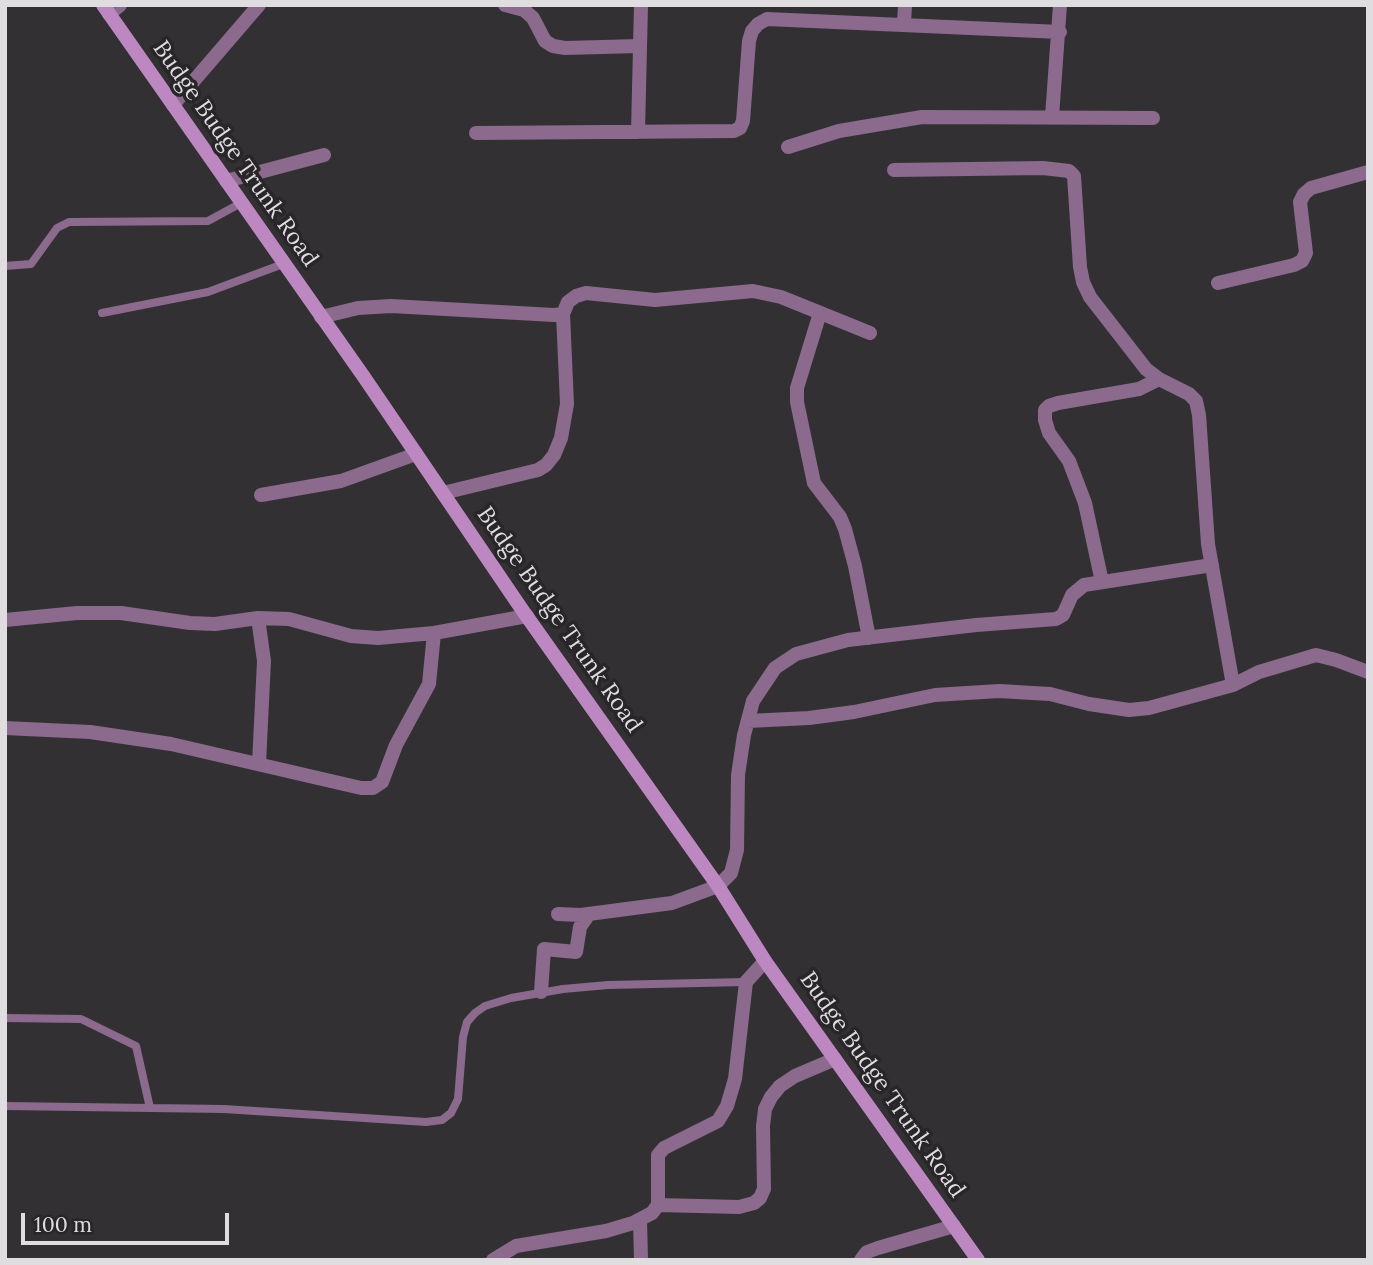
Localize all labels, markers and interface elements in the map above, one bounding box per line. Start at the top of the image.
street label: Budge Budge Trunk Road [146,36,324,272]
street label: Budge Budge Trunk Road [470,502,648,738]
street label: Budge Budge Trunk Road [793,967,971,1203]
scale bar [24,1198,233,1242]
text: 100 m [34,1211,92,1238]

